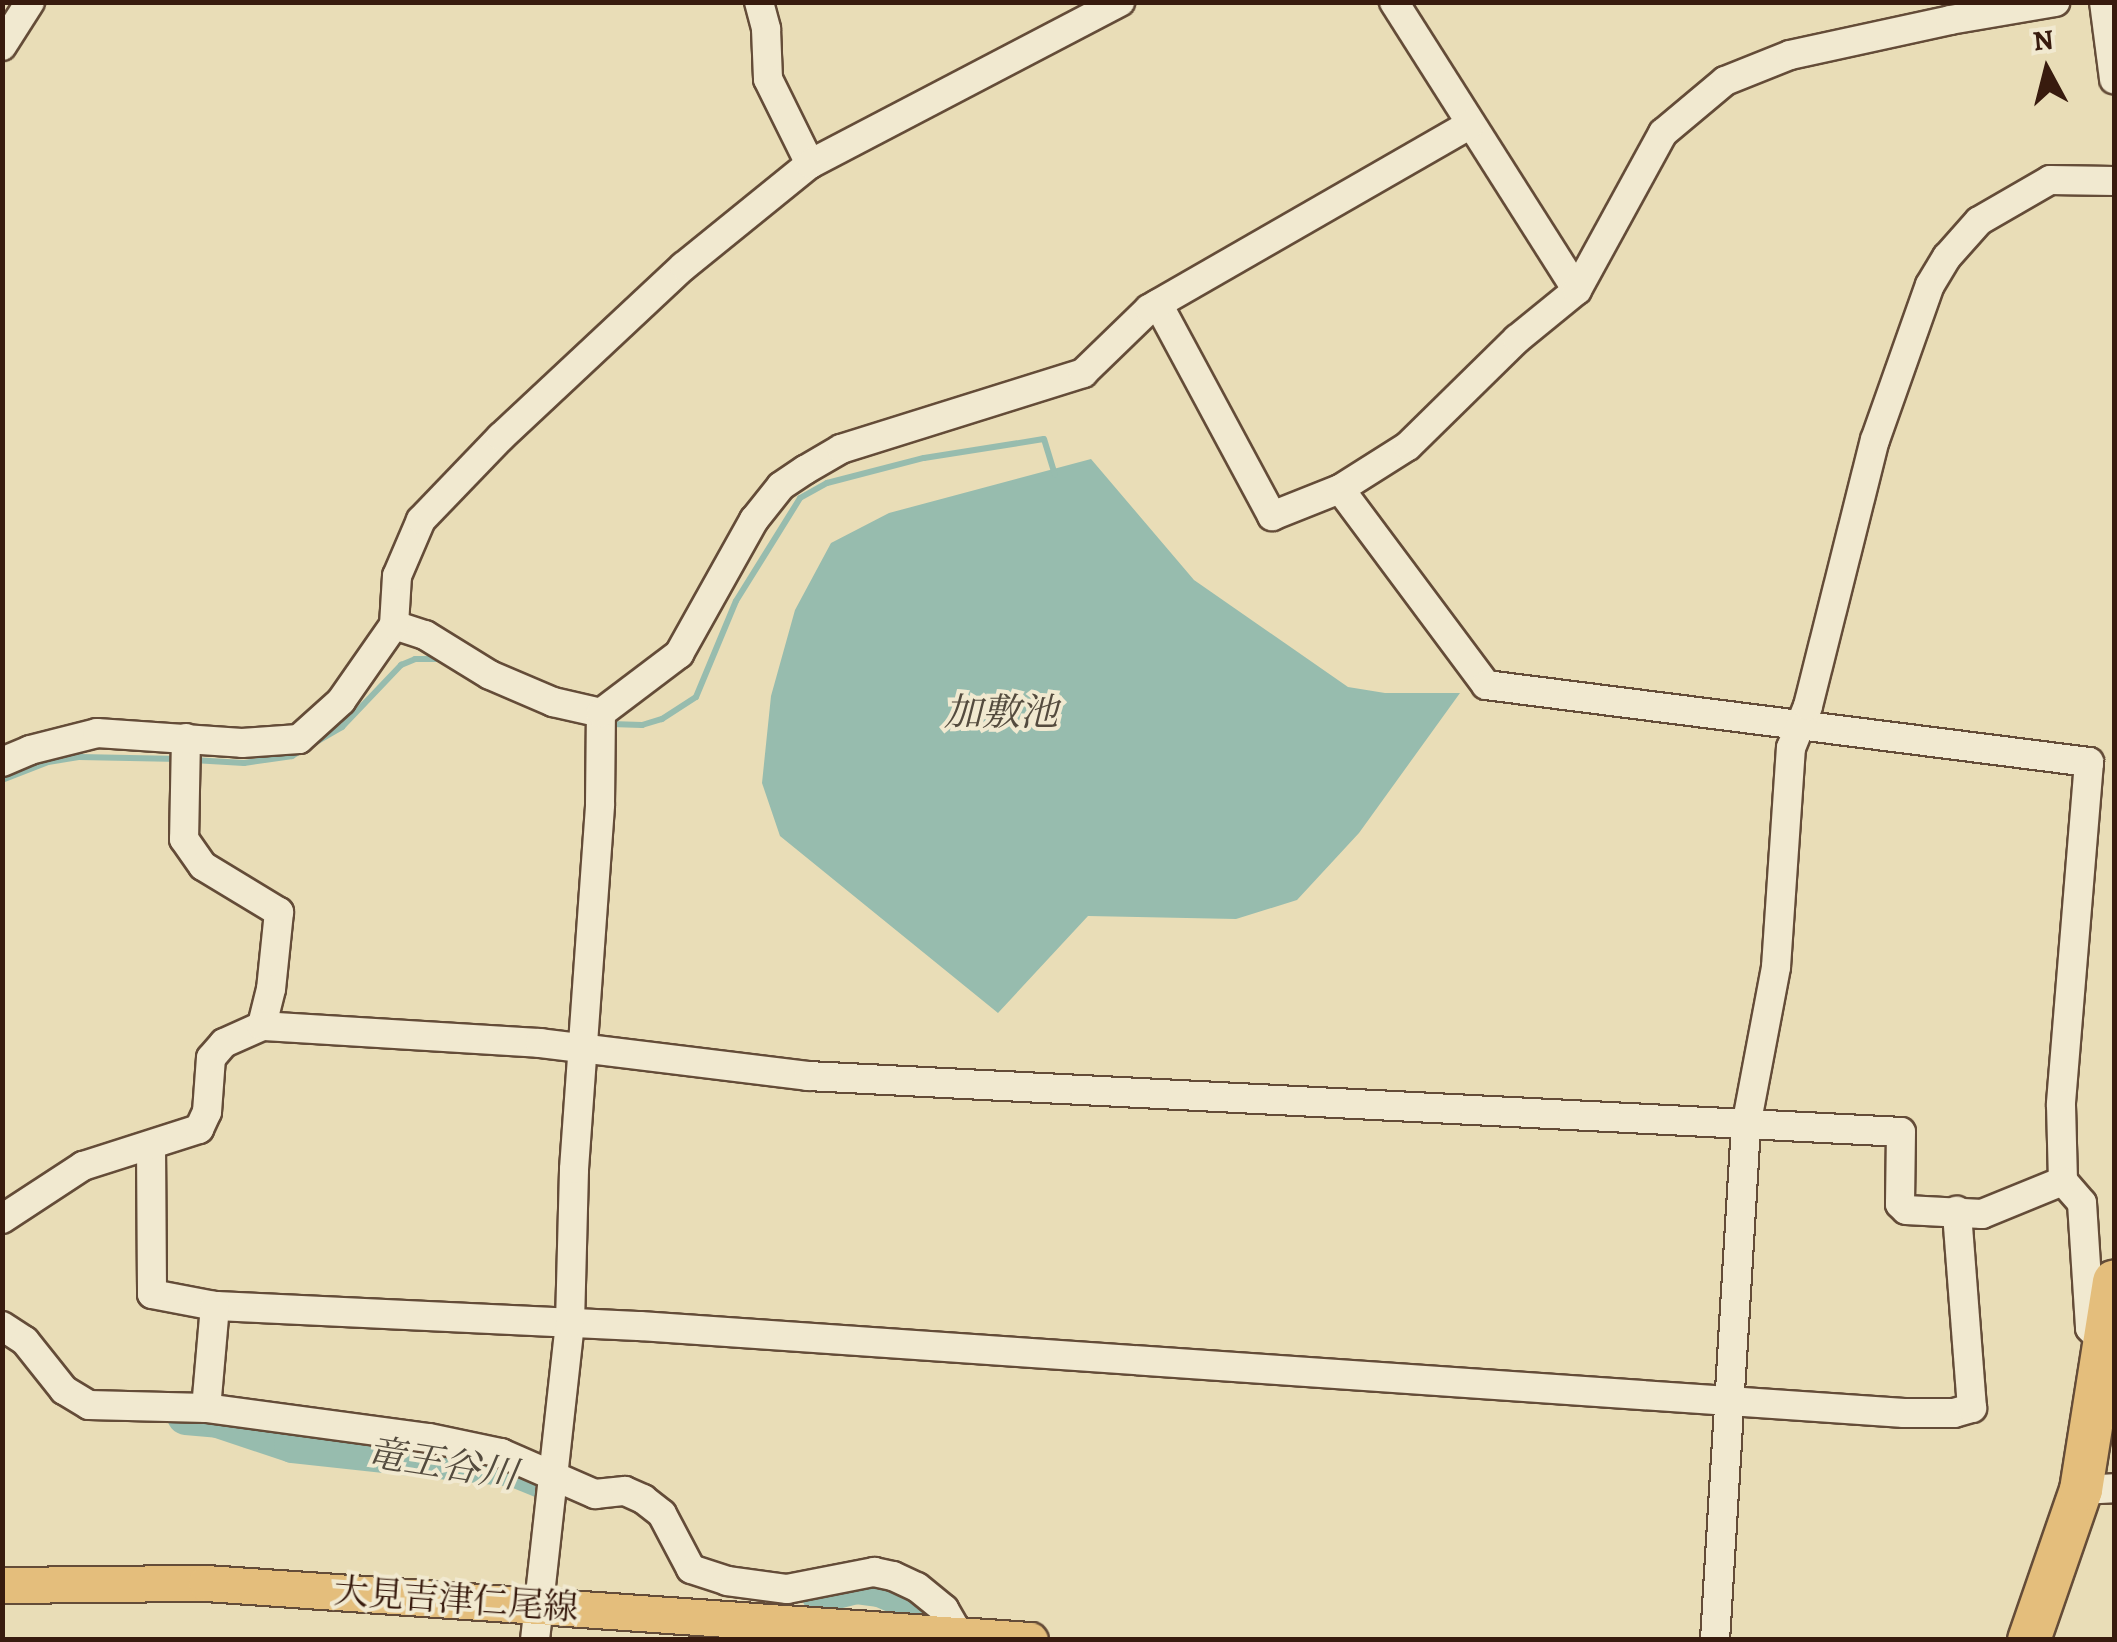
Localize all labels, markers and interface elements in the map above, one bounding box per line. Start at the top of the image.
north arrow [1997,20,2097,120]
text: N [2031,20,2056,60]
water label: 加敷池 [944,690,1058,736]
water label: 竜王谷川 [363,1430,521,1498]
street label: 大見吉津仁尾線 [332,1570,580,1628]

